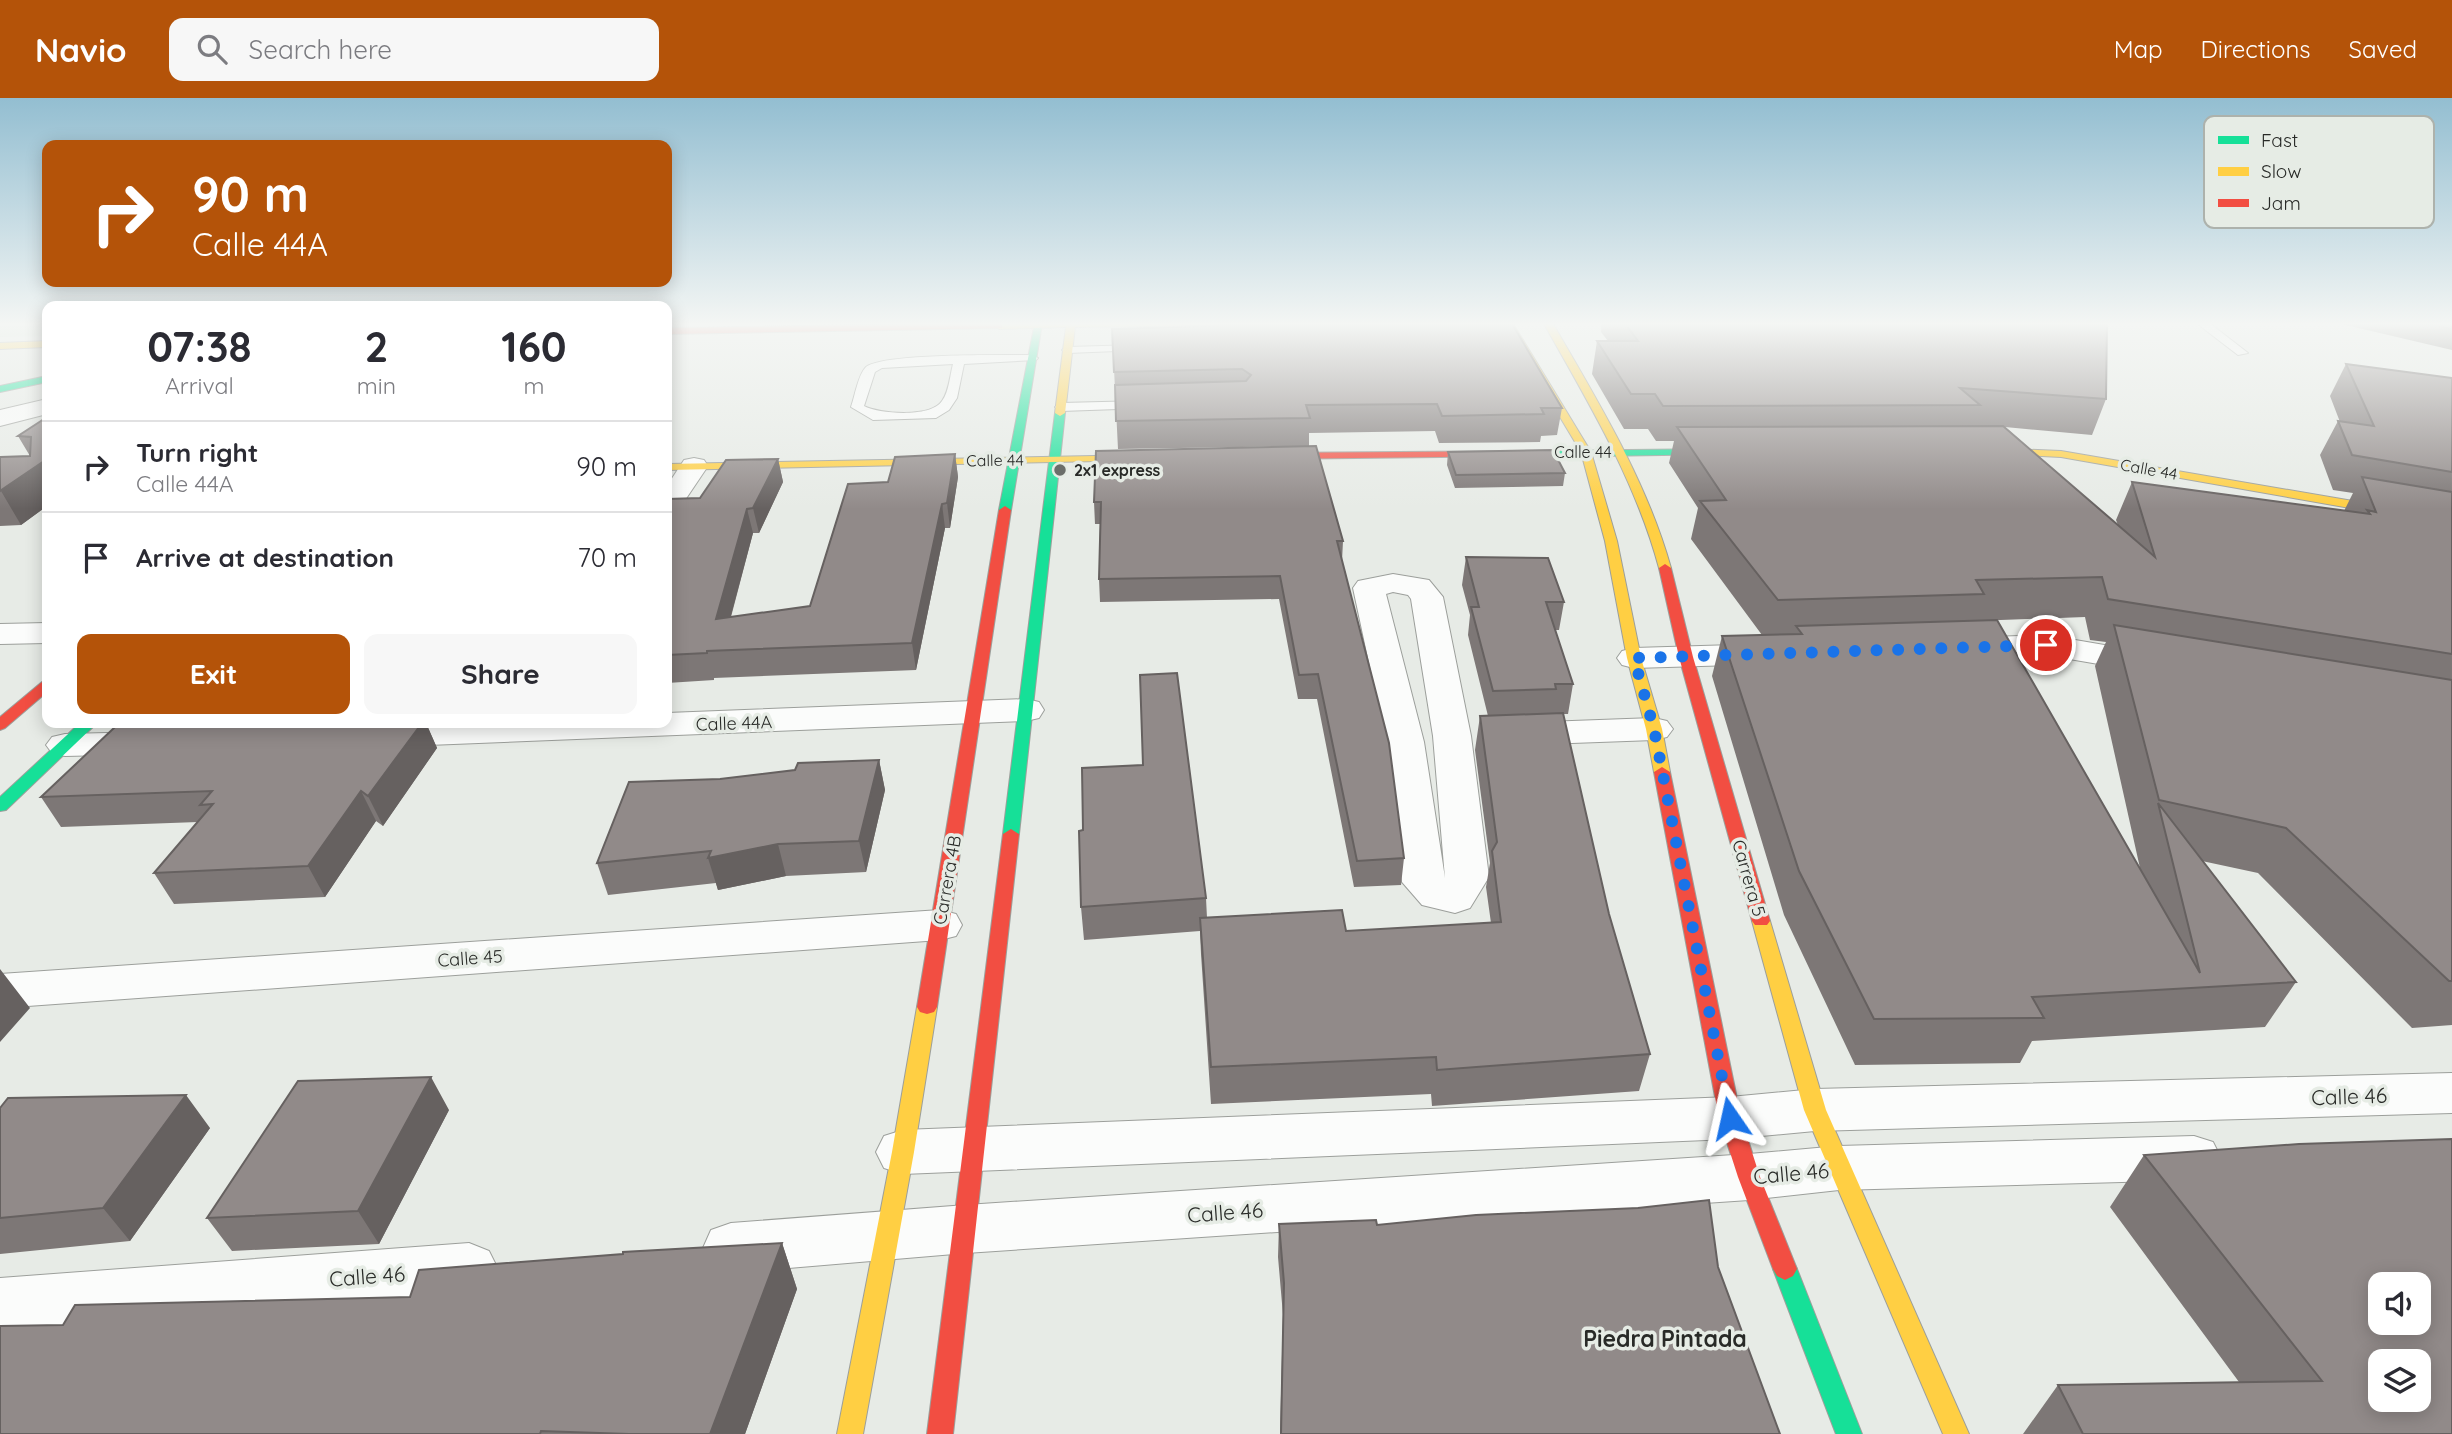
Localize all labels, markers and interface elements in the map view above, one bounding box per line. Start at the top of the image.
search box [169,18,659,81]
text: Navio [35,29,127,70]
icon: search [193,30,231,68]
text: Search here [249,33,392,66]
text: Map [2114,34,2163,64]
text: Directions [2201,34,2311,64]
text: Saved [2349,34,2417,64]
legend [2204,116,2434,228]
text: Fast [2261,128,2298,152]
text: Slow [2261,159,2302,183]
text: 90 m [192,163,309,224]
icon: right [77,168,168,259]
text: Jam [2261,191,2301,215]
text: Calle 44A [192,224,328,264]
text: 07:38 [147,320,252,373]
text: 2 [364,320,388,373]
text: 160 [501,320,567,373]
text: Arrival [165,371,234,400]
text: min [357,371,396,400]
text: m [523,371,544,400]
text: Turn right [136,436,258,469]
street label: Calle 44 [1554,442,1612,462]
icon: right [77,448,115,486]
street label: Calle 44 [966,449,1024,471]
text: 90 m [576,450,637,483]
street label: Calle 44 [2119,454,2179,484]
place label: 2x1 express [1074,460,1161,480]
marker: 2x1 express [1052,462,1068,478]
text: Calle 44A [136,469,234,498]
icon: arrive [77,539,115,577]
text: Arrive at destination [136,541,394,574]
text: 70 m [577,541,637,574]
pin [2016,615,2076,675]
icon: arrive [2027,626,2065,664]
button: Exit [77,634,350,714]
button: Share [364,634,637,714]
street label: Calle 44A [695,710,773,736]
street label: Carrera 4B [928,834,966,926]
street label: Carrera 5 [1727,837,1771,919]
street label: Calle 45 [437,944,503,972]
position arrow [1693,1081,1767,1155]
street label: Calle 46 [2311,1082,2387,1110]
street label: Calle 46 [1752,1157,1830,1189]
street label: Calle 46 [1186,1196,1264,1228]
street label: Calle 46 [328,1260,406,1292]
map controls [2368,1272,2431,1412]
button: sound [2368,1272,2431,1335]
district label: Piedra Pintada [1583,1324,1747,1353]
button: layers [2368,1349,2431,1412]

